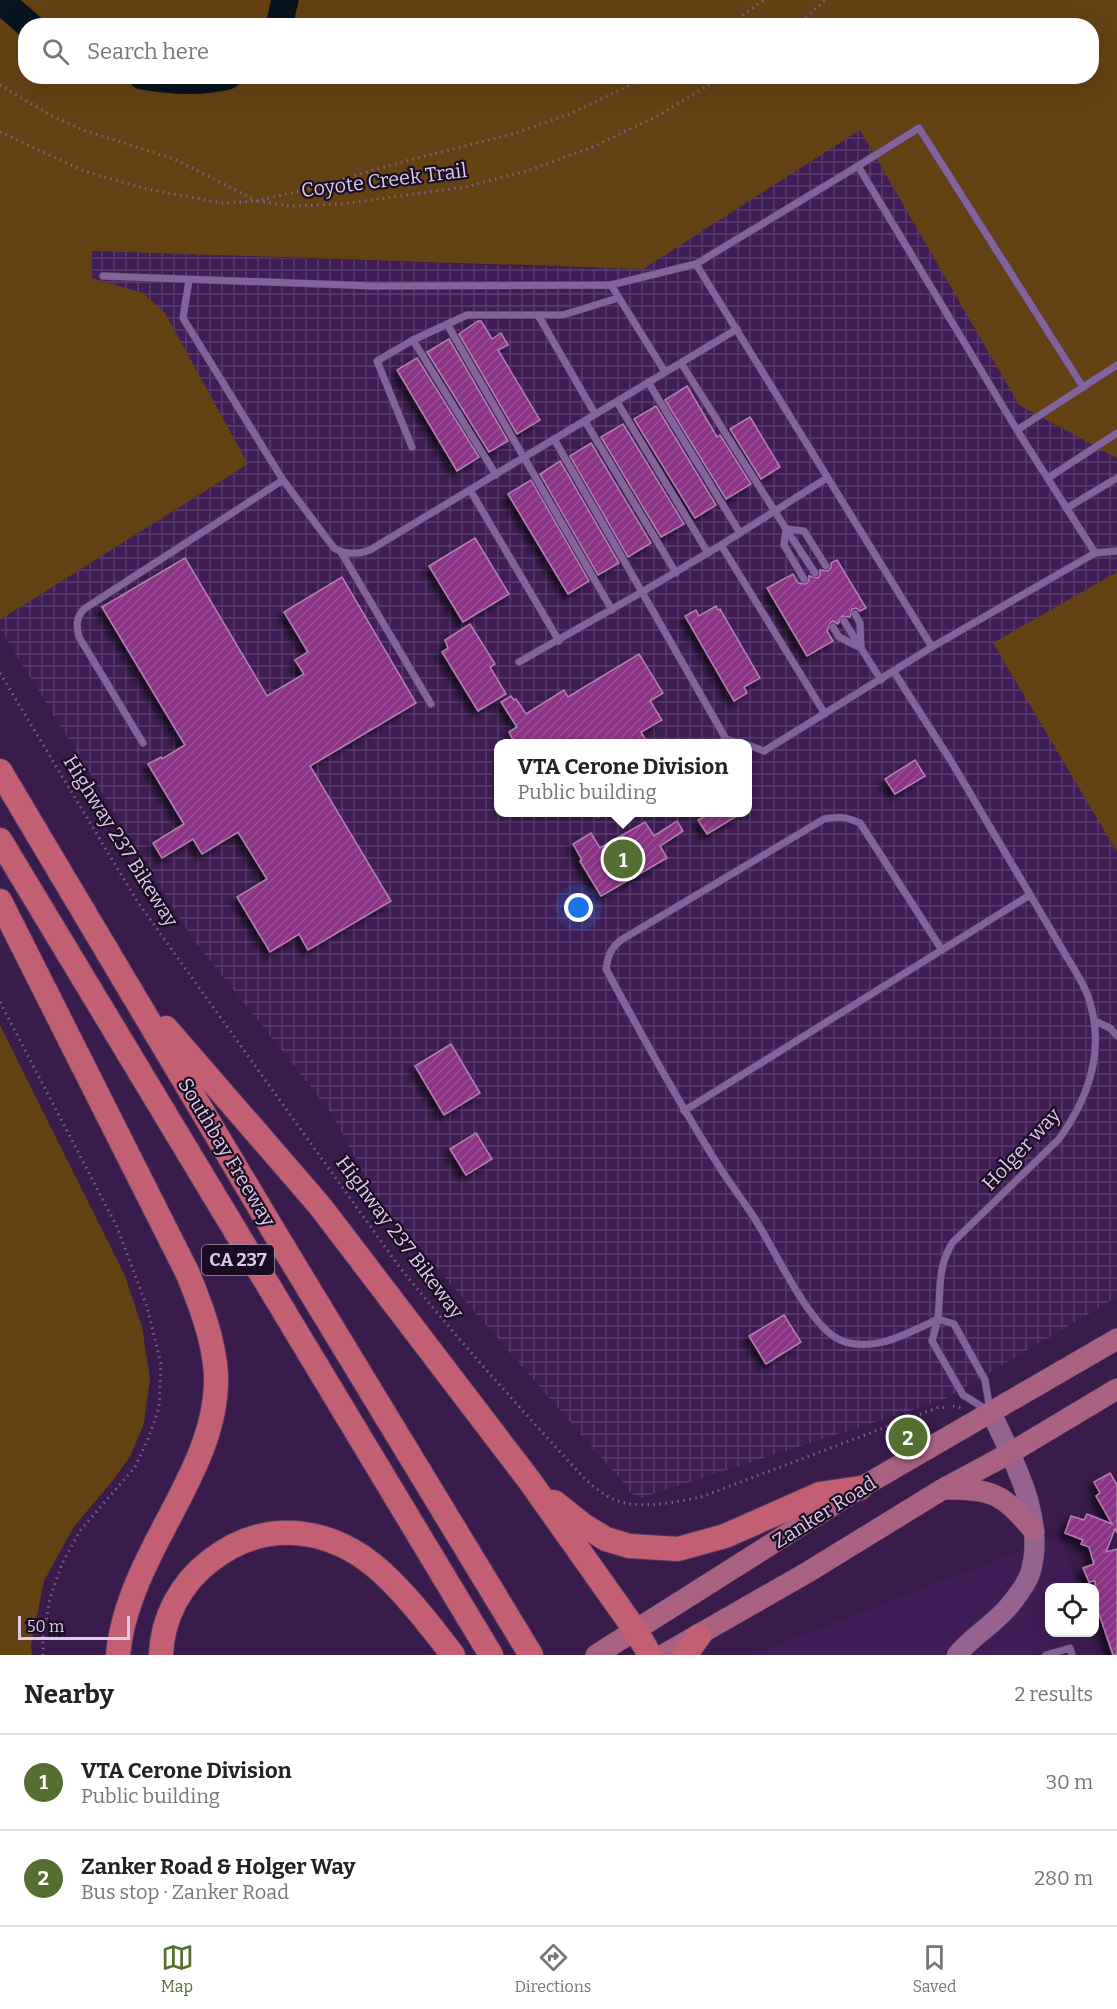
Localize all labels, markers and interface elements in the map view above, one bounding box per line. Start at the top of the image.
search box [18,18,1099,84]
icon: search [39,35,72,68]
text: Search here [87,38,209,65]
street label: Coyote Creek Trail [300,158,469,202]
popup [494,739,752,817]
street label: Highway 237 Bikeway [58,751,184,932]
text: VTA Cerone Division [518,753,728,780]
text: Public building [518,780,657,804]
pin: 1 [604,836,642,882]
your location [564,893,593,922]
street label: Southbay Freeway [173,1073,281,1231]
street label: Holger way [977,1102,1066,1195]
street label: Highway 237 Bikeway [331,1151,469,1324]
road number: CA 237 [202,1245,274,1275]
pin: 2 [888,1414,928,1460]
street label: Zanker Road [768,1471,880,1553]
map controls [1045,1583,1099,1637]
button: locate [1045,1583,1099,1637]
scale bar [18,1613,130,1640]
text: 50 m [27,1617,64,1636]
text: Nearby [24,1679,114,1710]
text: 2 results [1014,1682,1093,1706]
text: VTA Cerone Division [81,1757,292,1784]
text: 1 [39,1770,48,1794]
text: 30 m [1046,1770,1093,1794]
text: Public building [81,1784,220,1808]
text: Zanker Road & Holger Way [81,1853,355,1880]
text: 2 [38,1866,49,1890]
text: 280 m [1034,1866,1093,1890]
text: Bus stop · Zanker Road [81,1880,289,1904]
tab: Map [161,1941,194,1996]
tab: Directions [515,1941,592,1996]
tab: Saved [913,1941,956,1996]

